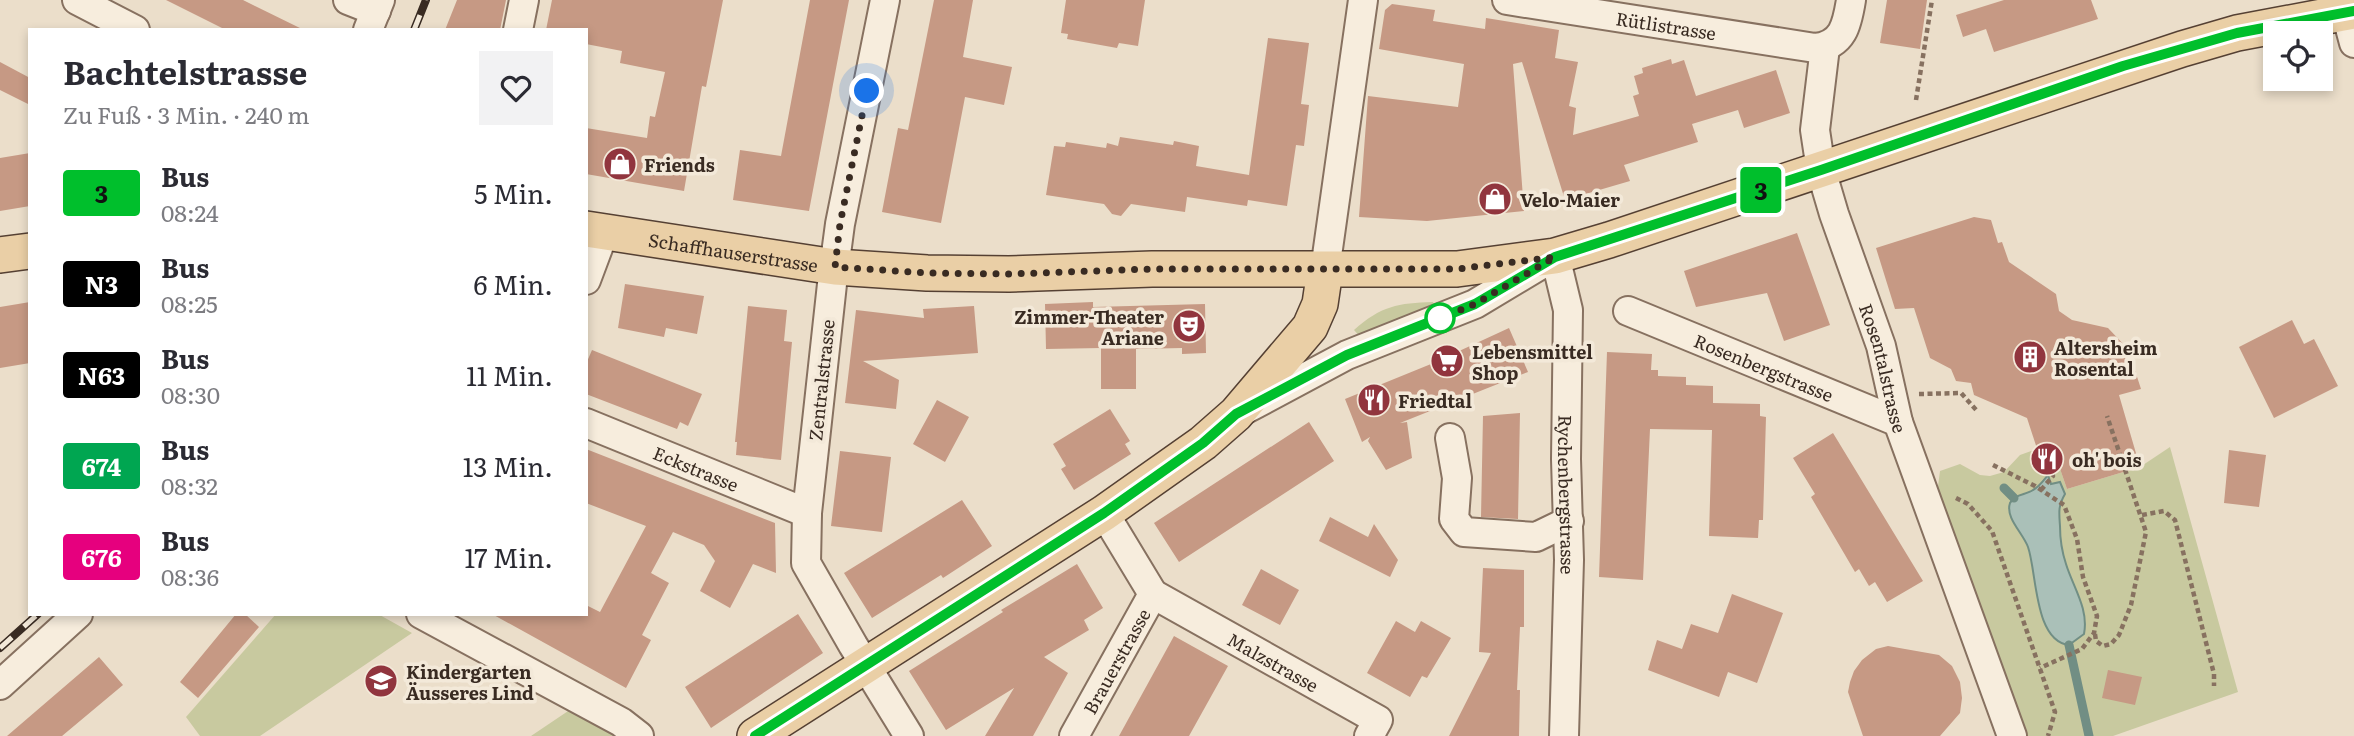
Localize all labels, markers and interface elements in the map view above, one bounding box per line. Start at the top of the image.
street label: Rütlistrasse [1614,4,1718,46]
map controls [2263,21,2333,91]
button: locate [2263,21,2333,91]
text: Bachtelstrasse [63,46,307,95]
button: heart [479,51,553,125]
your location [849,73,884,108]
text: Zu Fuß · 3 Min. · 240 m [63,97,310,131]
shop icon: Friends [601,145,639,183]
place label: Friends [644,151,715,178]
text: Bus [161,156,209,195]
line badge: 3 [1738,167,1784,213]
text: 3 [1754,172,1768,207]
text: 5 Min. [474,173,553,212]
text: 3 [95,175,108,210]
shop icon: Velo-Maier [1476,180,1514,218]
place label: Velo-Maier [1520,186,1620,213]
text: 08:24 [161,195,219,229]
street label: Schaffhauserstrasse [647,225,820,278]
text: Bus [161,247,209,286]
text: 6 Min. [473,264,553,303]
text: N3 [85,266,118,301]
text: 08:25 [161,286,218,320]
street label: Rosentalstrasse [1853,300,1914,436]
place label: Zimmer-Theater Ariane [1014,303,1164,351]
unlabelled marker [1425,303,1455,333]
theatre icon: Zimmer-Theater Ariane [1170,307,1208,345]
street label: Zentralstrasse [801,318,841,442]
street label: Rosenbergstrasse [1690,326,1838,408]
place label: Altersheim Rosental [2054,334,2157,382]
text: Bus [161,338,209,377]
place label: Lebensmittel Shop [1472,338,1593,386]
building icon: Altersheim Rosental [2011,338,2049,376]
supermarket icon: Lebensmittel Shop [1428,342,1466,380]
text: 11 Min. [466,355,553,394]
text: N63 [78,357,125,392]
text: 08:30 [161,377,220,411]
restaurant icon: Friedtal [1355,381,1393,419]
place label: Friedtal [1398,387,1472,414]
street label: Rychenbergstrasse [1552,415,1583,575]
text: Bus [161,429,209,468]
street label: Eckstrasse [650,438,743,497]
restaurant icon: oh' bois [2028,440,2066,478]
text: 13 Min. [463,446,553,485]
place label: oh' bois [2072,446,2141,473]
text: 674 [82,448,121,483]
text: 08:32 [161,468,218,502]
text: Bus [161,520,209,559]
text: 17 Min. [464,537,553,576]
text: 676 [81,539,122,574]
text: 08:36 [161,559,219,593]
street label: Brauerstrasse [1075,603,1156,719]
street label: Malzstrasse [1223,625,1324,698]
place label: Kindergarten Äusseres Lind [406,658,534,706]
school or university icon: Kindergarten Äusseres Lind [362,662,400,700]

